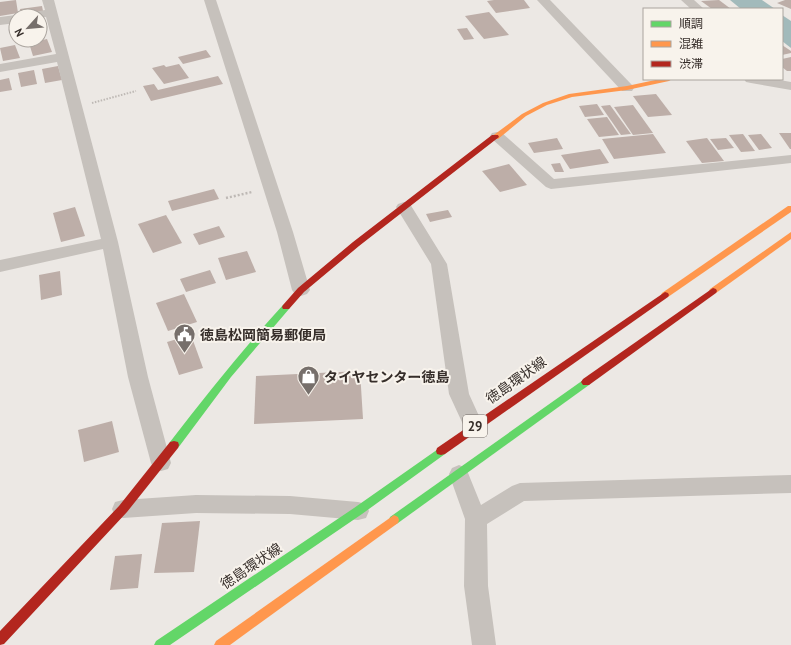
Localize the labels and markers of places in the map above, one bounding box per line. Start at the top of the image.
public building icon: 徳島松岡簡易郵便局 [172,322,198,355]
place label: 徳島松岡簡易郵便局 [200,326,326,344]
shop icon: タイヤセンター徳島 [295,364,321,397]
place label: タイヤセンター徳島 [324,368,450,386]

